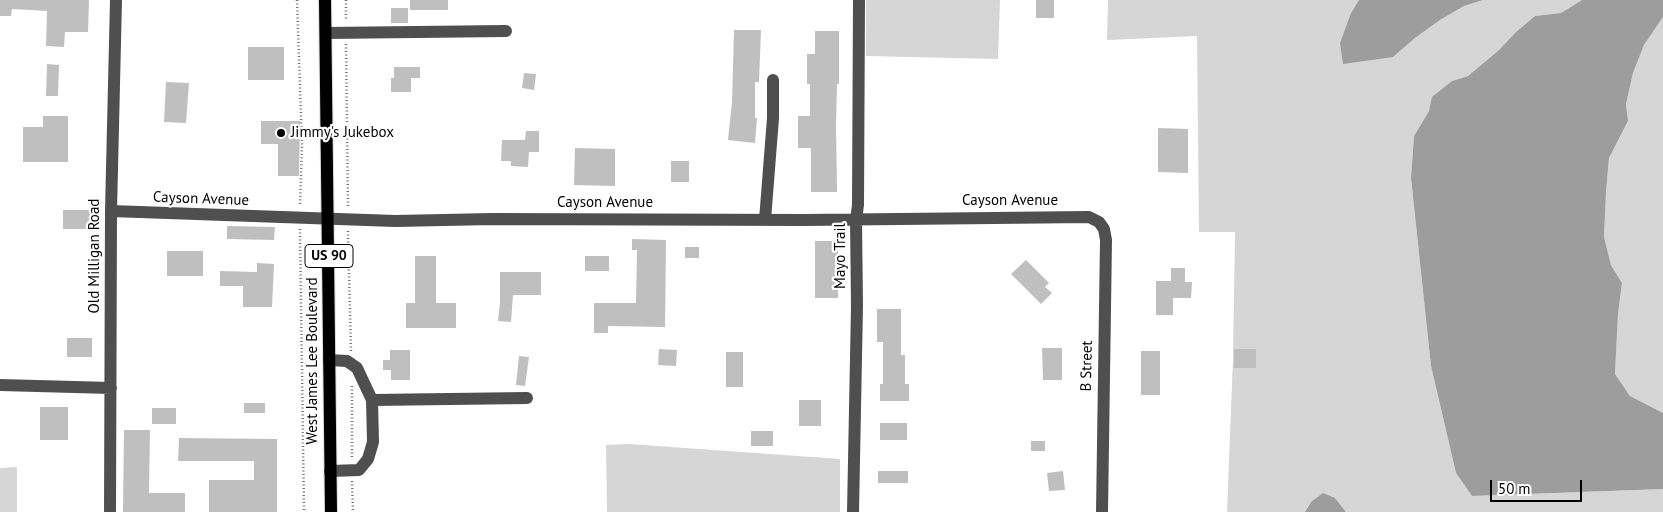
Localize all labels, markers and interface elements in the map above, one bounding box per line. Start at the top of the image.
place label: Jimmy's Jukebox [291,124,394,142]
marker: Jimmy's Jukebox [275,127,287,139]
street label: Cayson Avenue [153,188,249,210]
street label: Cayson Avenue [962,192,1058,210]
street label: Cayson Avenue [557,194,653,212]
street label: Old Milligan Road [86,199,104,313]
street label: Mayo Trail [832,223,850,289]
road number: US 90 [305,245,353,268]
street label: West James Lee Boulevard [304,277,322,445]
street label: B Street [1078,340,1096,392]
scale bar [1493,470,1586,502]
text: 50 m [1498,479,1531,498]

